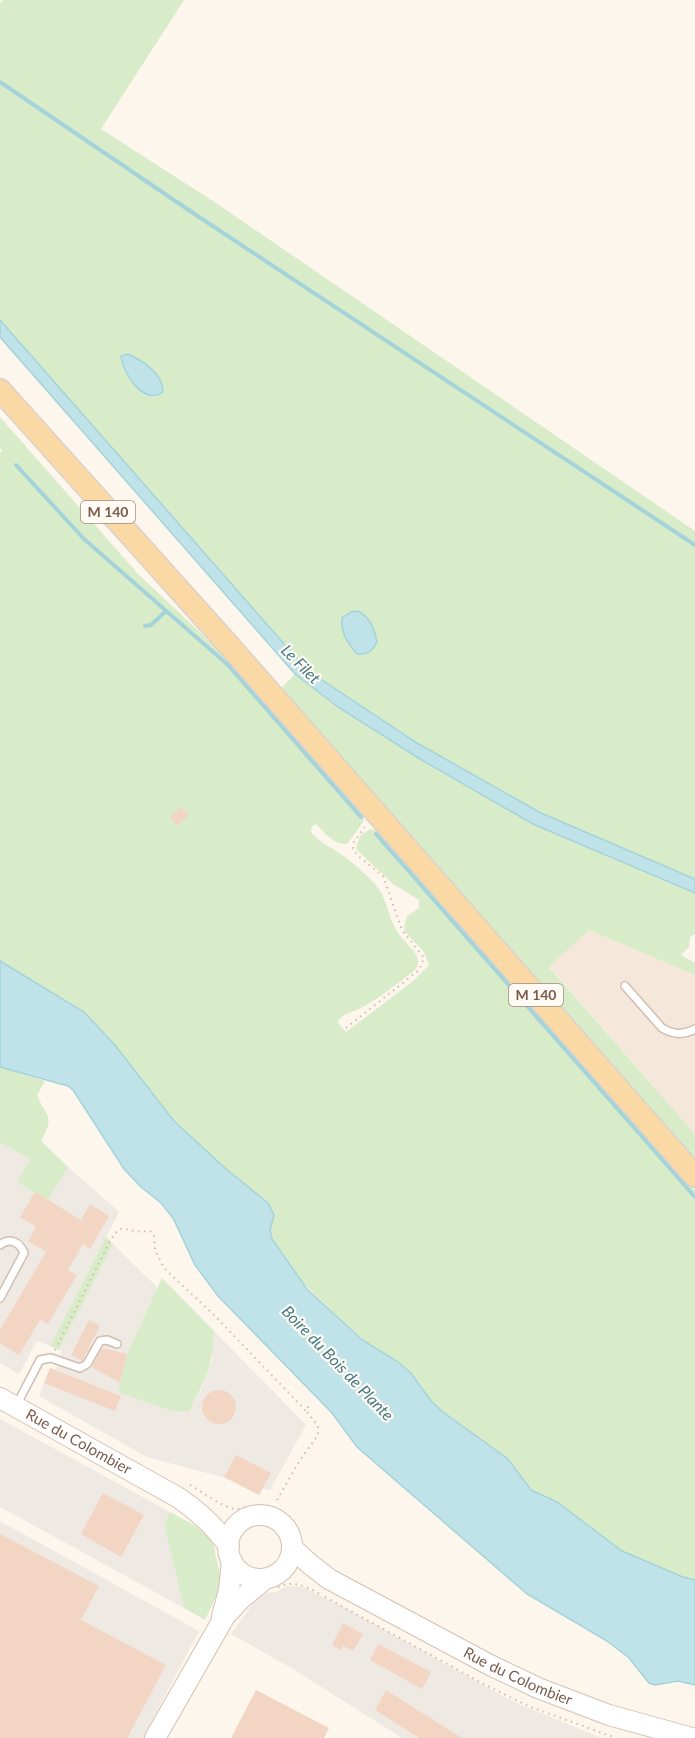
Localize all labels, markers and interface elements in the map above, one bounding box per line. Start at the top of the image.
road number: M 140 [81,501,135,523]
water label: Le Filet [278,640,325,687]
road number: M 140 [509,984,563,1006]
water label: Boire du Bois de Plante [279,1301,398,1424]
street label: Rue du Colombier [23,1404,135,1478]
street label: Rue du Colombier [461,1643,576,1708]

